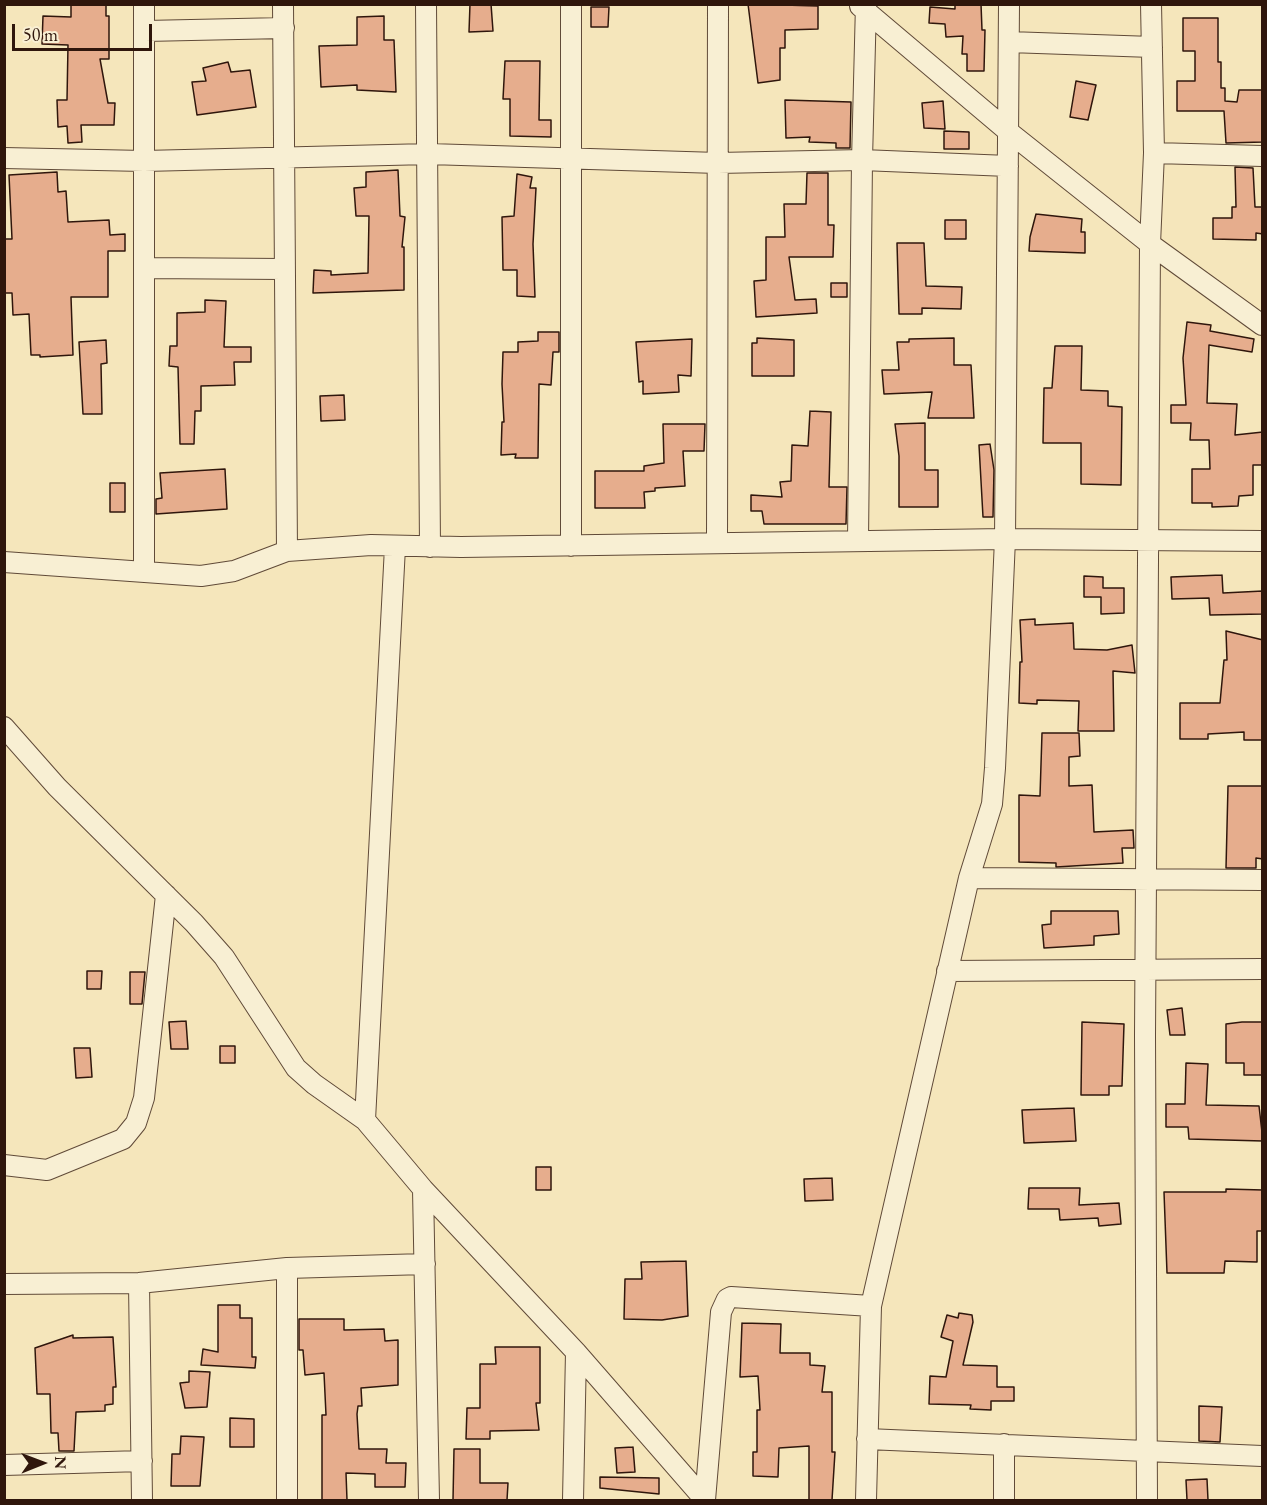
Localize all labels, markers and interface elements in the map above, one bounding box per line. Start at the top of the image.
scale bar [15,12,154,50]
text: 50 m [23,23,58,46]
north arrow [12,1433,72,1493]
text: N [50,1456,71,1469]

